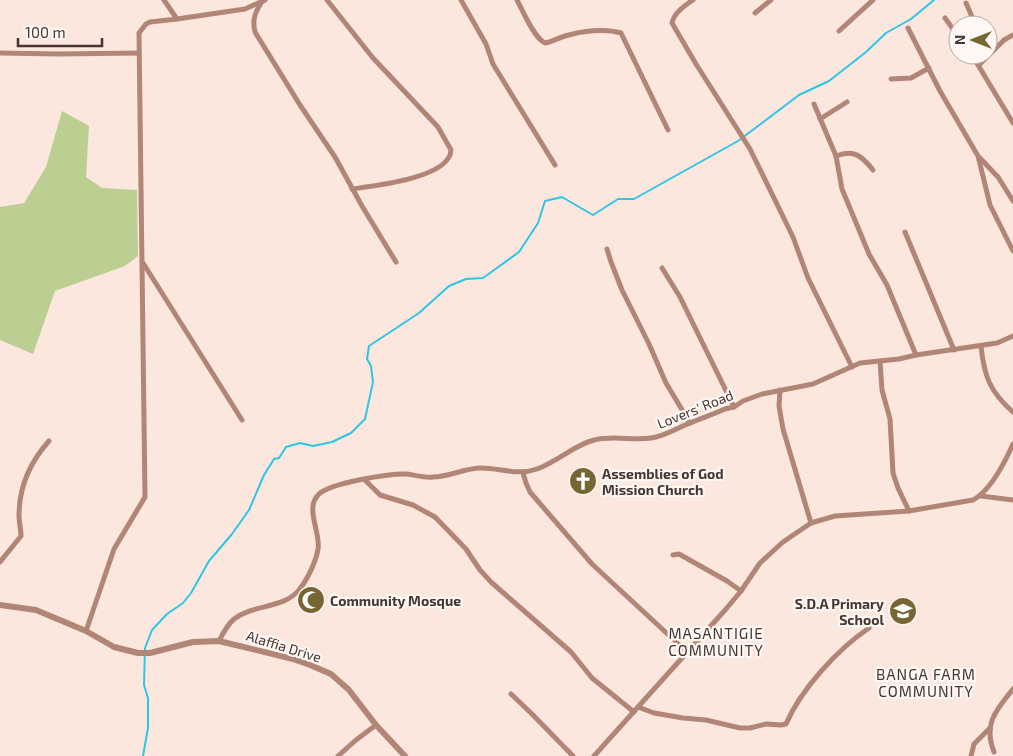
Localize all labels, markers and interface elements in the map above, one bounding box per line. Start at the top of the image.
scale bar [18,15,101,47]
north arrow [948,15,998,65]
text: 100 m [25,23,66,41]
text: N [951,35,968,45]
street label: Lovers' Road [654,386,736,432]
place label: Assemblies of God Mission Church [602,465,724,498]
church icon: Assemblies of God Mission Church [568,466,598,496]
mosque icon: Community Mosque [296,585,326,615]
place label: Community Mosque [330,592,461,609]
place label: S.D.A Primary School [795,595,884,628]
school or university icon: S.D.A Primary School [888,596,918,626]
district label: MASANTIGIE COMMUNITY [668,624,764,659]
street label: Alaffia Drive [244,627,324,665]
district label: BANGA FARM COMMUNITY [876,665,976,700]

